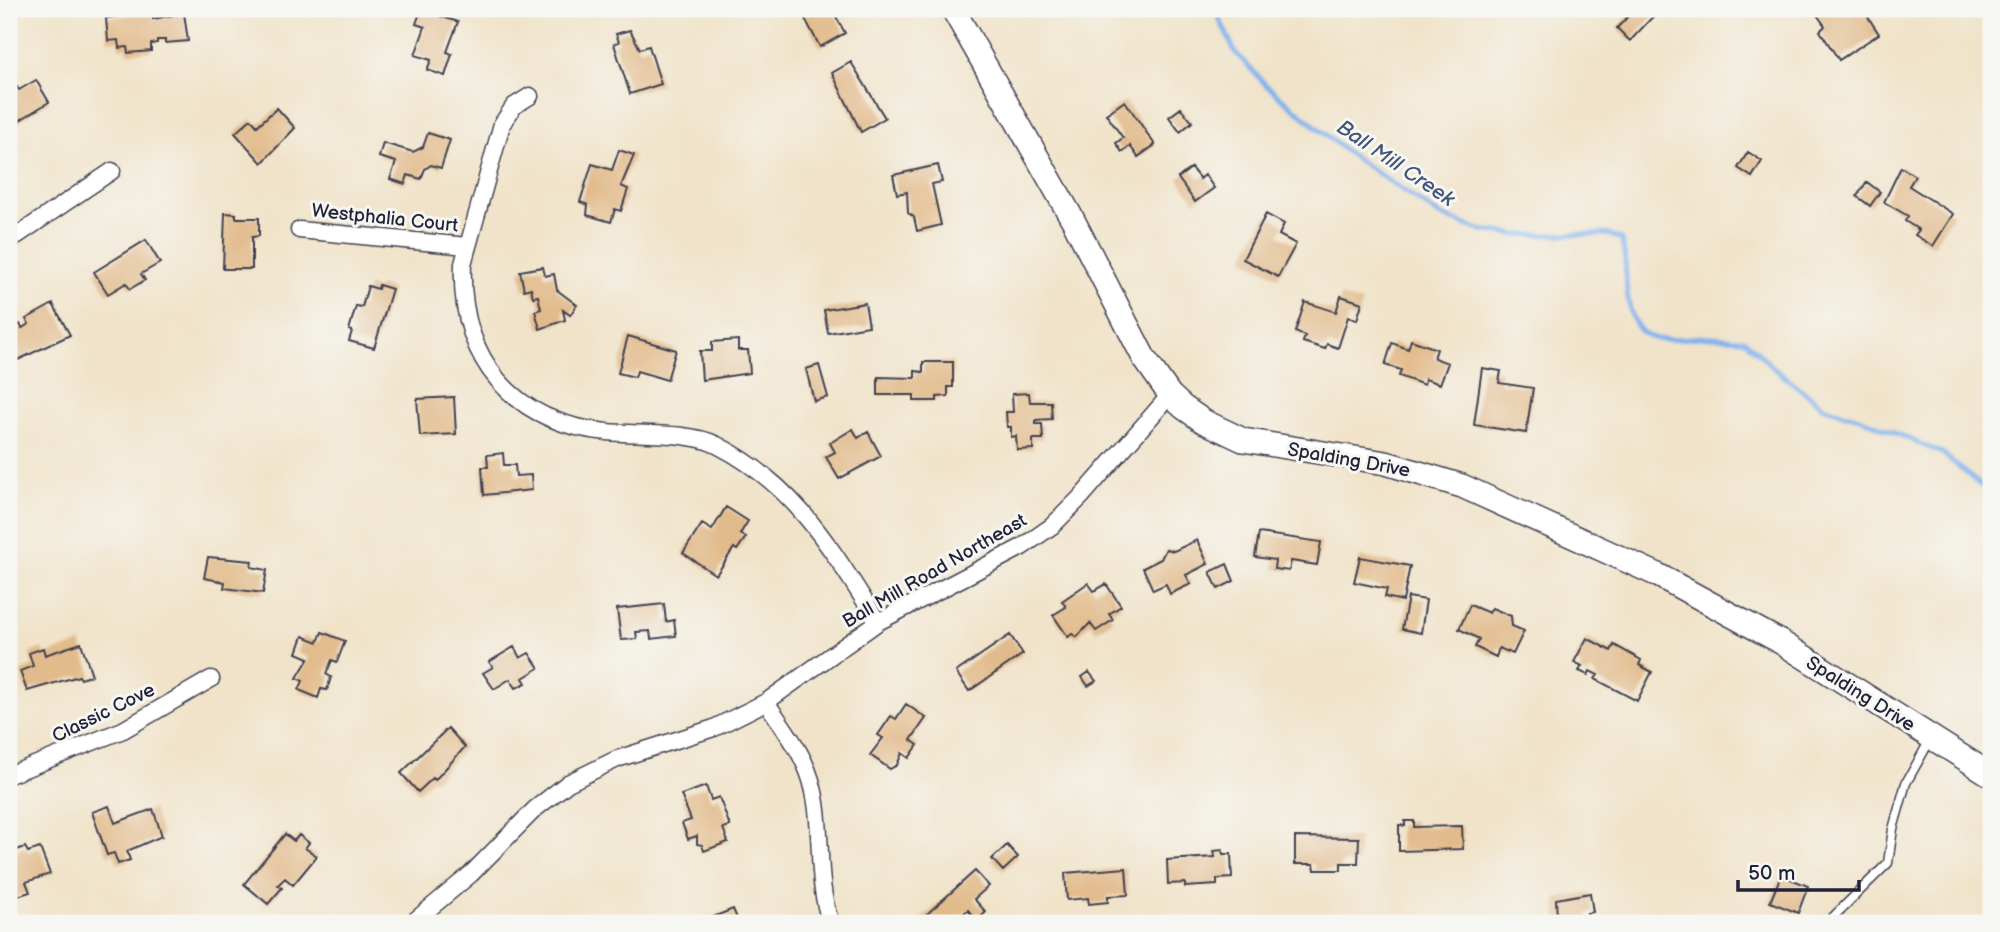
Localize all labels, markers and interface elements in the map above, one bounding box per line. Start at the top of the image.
water label: Ball Mill Creek [1332,115,1460,212]
street label: Westphalia Court [310,199,459,238]
street label: Spalding Drive [1286,438,1412,483]
street label: Ball Mill Road Northeast [839,509,1031,633]
street label: Spalding Drive [1801,652,1919,737]
street label: Classic Cove [49,679,159,748]
scale bar [1738,848,1858,892]
text: 50 m [1748,861,1795,886]

